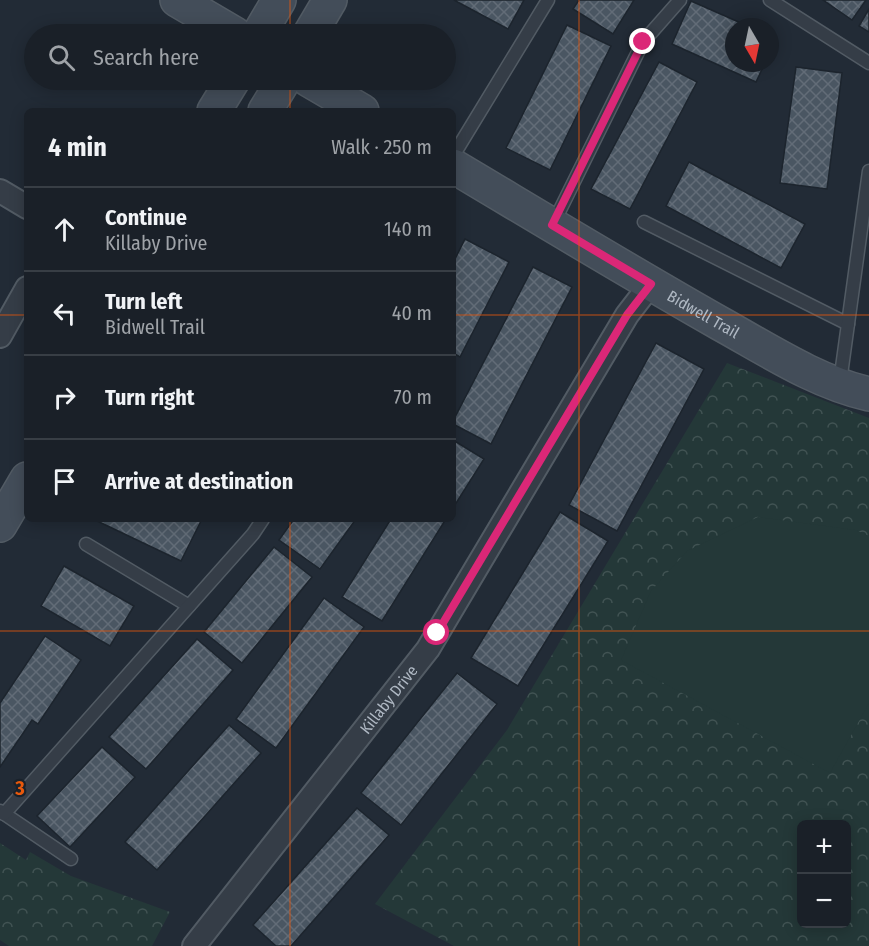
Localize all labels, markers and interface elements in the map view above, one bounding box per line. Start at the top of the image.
north arrow [725,18,779,72]
search box [24,24,456,90]
route end [629,28,655,54]
icon: search [45,41,78,74]
text: Search here [93,44,199,71]
text: 4 min [48,132,107,163]
text: Walk · 250 m [331,135,432,159]
text: Continue [105,204,187,231]
icon: ahead [48,213,81,246]
text: 140 m [384,217,432,241]
text: Killaby Drive [105,231,207,255]
street label: Bidwell Trail [664,286,743,342]
text: Turn left [105,288,183,315]
icon: left [48,297,81,330]
text: 40 m [392,301,432,325]
text: Bidwell Trail [105,315,205,339]
icon: right [48,381,81,414]
text: Turn right [105,384,194,411]
text: 70 m [394,385,432,409]
icon: arrive [48,465,81,498]
text: Arrive at destination [105,468,293,495]
route start [423,619,449,645]
street label: Killaby Drive [355,661,421,737]
text: 3 [14,776,25,800]
map controls [797,820,851,928]
button: + [797,820,851,874]
button: − [797,874,851,928]

